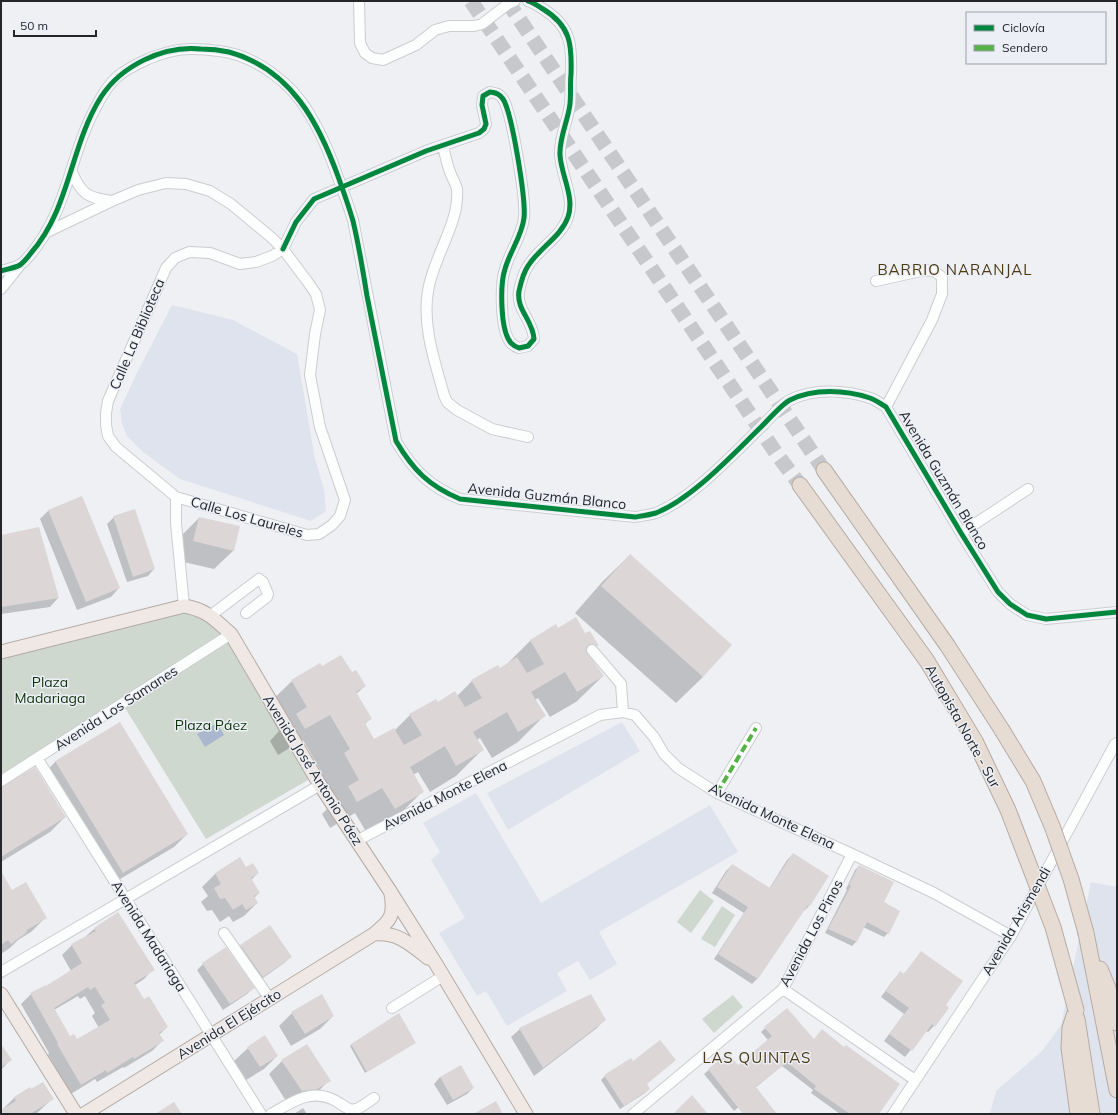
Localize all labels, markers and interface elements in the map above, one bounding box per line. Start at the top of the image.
scale bar [14,12,96,38]
legend [966,12,1106,64]
text: 50 m [20,18,48,33]
text: Ciclovía [1002,20,1045,35]
text: Sendero [1002,40,1048,55]
district label: BARRIO NARANJAL [877,260,1033,279]
street label: Calle La Biblioteca [105,276,169,392]
street label: Avenida Guzmán Blanco [895,407,993,553]
street label: Avenida Guzmán Blanco [467,479,627,513]
street label: Calle Los Laureles [189,492,305,542]
street label: Avenida Los Samanes [51,661,181,755]
street label: Autopista Norte - Sur [922,661,1005,792]
park label: Plaza Madariaga [15,673,85,707]
street label: Avenida José Antonio Páez [259,691,367,849]
park label: Plaza Páez [175,716,247,734]
street label: Avenida Monte Elena [380,756,510,834]
street label: Avenida Monte Elena [706,779,838,853]
street label: Avenida Arismendi [978,864,1054,978]
street label: Avenida Los Pinos [775,876,847,990]
street label: Avenida Madariaga [108,877,190,995]
street label: Avenida El Ejército [174,985,284,1063]
district label: LAS QUINTAS [703,1048,811,1067]

